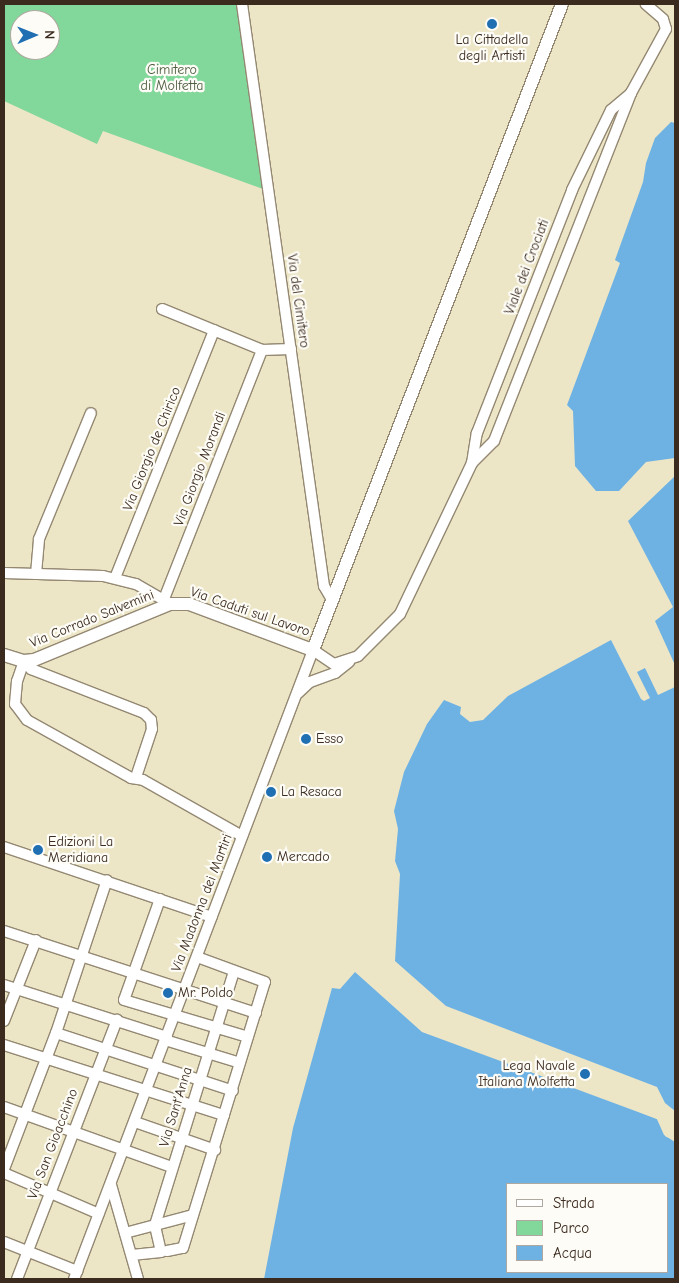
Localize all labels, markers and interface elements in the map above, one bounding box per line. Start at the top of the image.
north arrow [10,10,60,60]
marker: La Cittadella degli Artisti [486,18,498,30]
text: N [41,30,58,39]
place label: La Cittadella degli Artisti [455,32,529,64]
park label: Cimitero di Molfetta [141,62,203,94]
street label: Viale dei Crociati [501,217,553,317]
street label: Via del Cimitero [283,253,313,349]
street label: Via Giorgio de Chirico [119,385,185,513]
street label: Via Giorgio Morandi [170,410,230,528]
street label: Via Caduti sul Lavoro [188,584,312,640]
street label: Via Corrado Salvemini [27,586,157,652]
place label: Esso [316,731,343,747]
marker: Esso [300,733,312,745]
place label: La Resaca [281,784,342,800]
marker: La Resaca [265,786,277,798]
street label: Via Madonna dei Martiri [168,832,236,974]
place label: Edizioni La Meridiana [48,834,113,866]
marker: Edizioni La Meridiana [32,844,44,856]
place label: Mercado [277,849,330,865]
marker: Mercado [261,851,273,863]
place label: Mr. Poldo [178,985,233,1001]
marker: Mr. Poldo [162,987,174,999]
place label: Lega Navale Italiana Molfetta [478,1058,575,1090]
street label: Via Sant'Anna [156,1065,196,1149]
marker: Lega Navale Italiana Molfetta [579,1068,591,1080]
street label: Via San Gioacchino [24,1086,82,1202]
legend [507,1183,669,1273]
text: Strada [553,1194,595,1212]
text: Parco [553,1219,589,1237]
text: Acqua [553,1244,592,1262]

